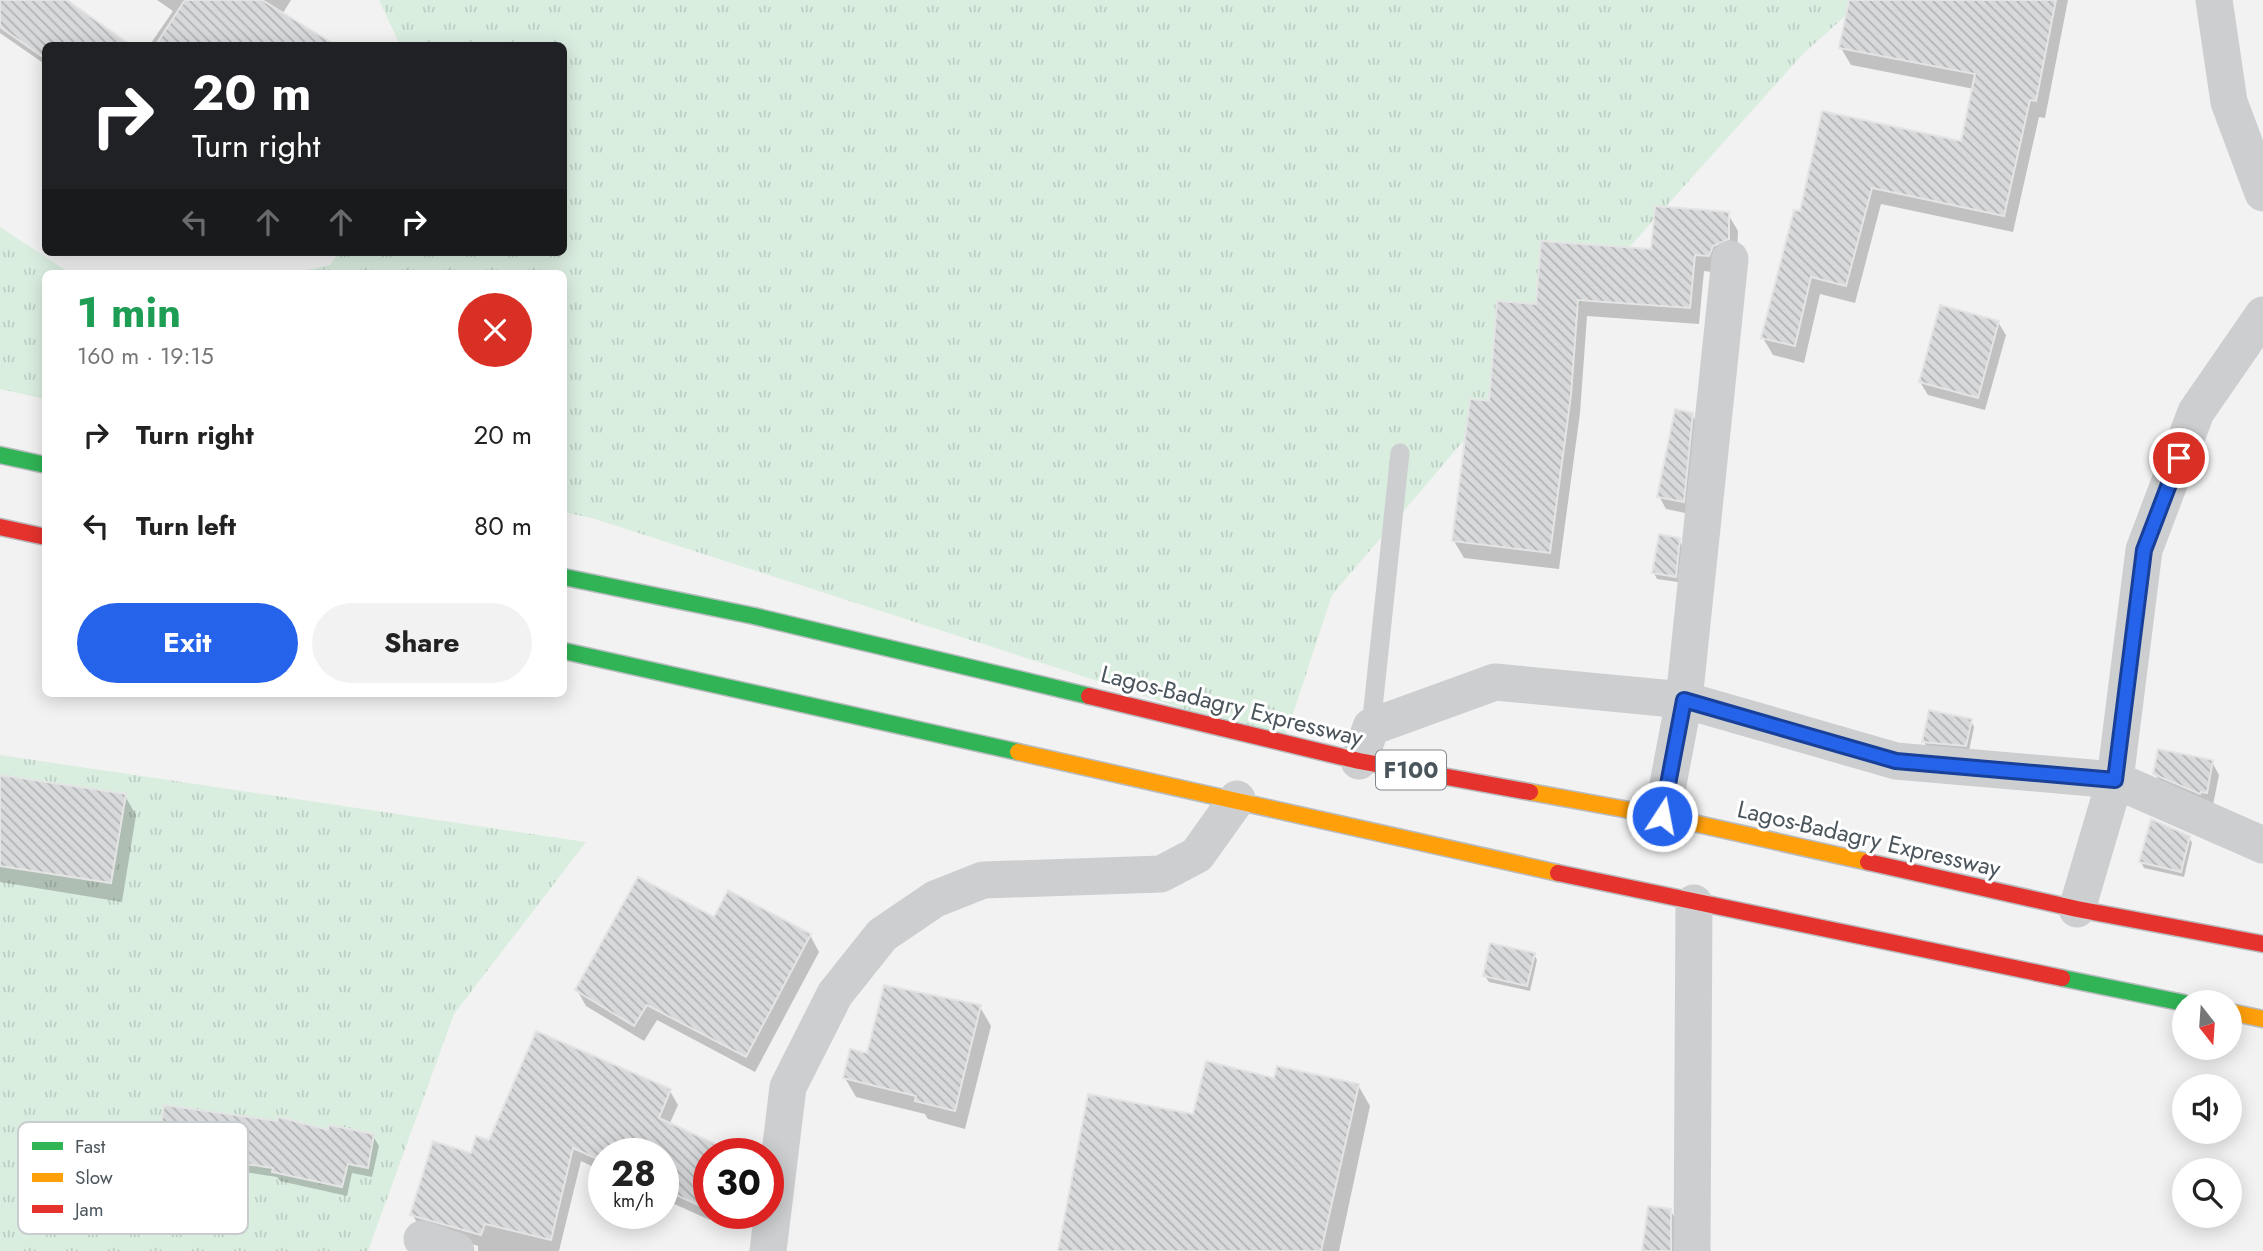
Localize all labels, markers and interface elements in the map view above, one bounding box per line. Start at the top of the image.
text: 20 m [192,58,311,128]
icon: right [77,70,168,161]
text: Turn right [192,123,321,169]
icon: left [176,203,214,241]
icon: ahead [249,203,287,241]
icon: ahead [322,203,360,241]
icon: right [395,203,433,241]
text: 1 min [77,282,181,343]
button: close [458,293,532,367]
text: 160 m · 19:15 [77,339,214,373]
icon: right [77,416,115,454]
text: Turn right [136,416,254,454]
text: 20 m [474,416,532,454]
pin [2149,428,2209,488]
icon: arrive [2160,439,2198,477]
icon: left [77,507,115,545]
text: Turn left [136,507,236,545]
text: 80 m [474,507,532,545]
button: Exit [77,603,298,683]
button: Share [312,603,532,683]
street label: Lagos-Badagry Expressway [1097,656,1367,755]
road number: F100 [1376,750,1446,790]
position arrow [1625,779,1699,853]
street label: Lagos-Badagry Expressway [1734,791,2005,886]
north arrow [2172,990,2242,1060]
map controls [2172,990,2242,1228]
button: sound [2172,1074,2242,1144]
legend [18,1122,248,1234]
text: Fast [75,1133,106,1160]
speed limit sign: 30 [693,1138,784,1229]
text: 28 [611,1149,656,1199]
button: search [2172,1158,2242,1228]
text: Slow [75,1164,113,1191]
text: km/h [613,1188,654,1214]
text: Jam [72,1196,104,1223]

